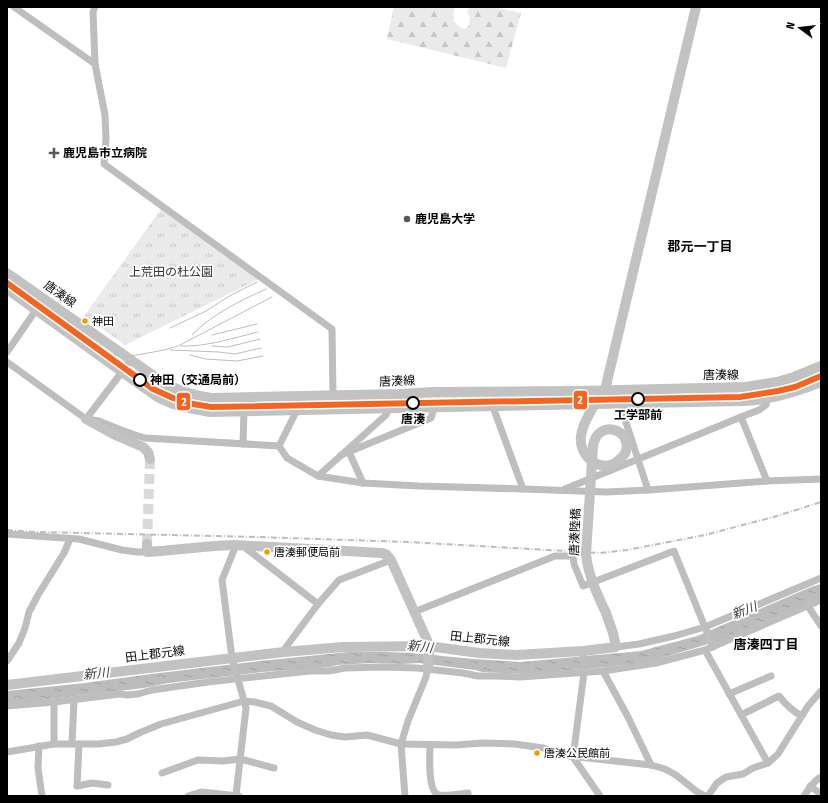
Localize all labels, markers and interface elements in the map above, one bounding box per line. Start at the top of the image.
north arrow [780,8,820,48]
text: N [784,21,798,30]
place label: 鹿児島市立病院 [63,146,147,160]
marker: 鹿児島市立病院 [48,147,60,159]
place label: 鹿児島大学 [415,212,475,226]
marker: 鹿児島大学 [402,214,412,224]
district label: 郡元一丁目 [667,239,733,254]
park label: 上荒田の杜公園 [129,265,213,279]
street label: 唐湊線 [41,278,79,310]
place label: 神田 [92,315,114,328]
marker: 神田 [80,316,90,326]
street label: 唐湊線 [703,368,739,382]
marker: 神田（交通局前） [133,373,147,387]
place label: 神田（交通局前） [150,373,246,387]
street label: 唐湊線 [379,373,415,389]
line badge: 2 [573,390,588,410]
line badge: 2 [176,392,191,411]
marker: 工学部前 [631,392,645,406]
text: 2 [576,394,583,407]
text: 2 [180,396,187,409]
marker: 唐湊 [406,396,420,410]
place label: 工学部前 [614,408,662,422]
place label: 唐湊 [401,412,426,426]
street label: 唐湊陸橋 [567,508,583,556]
place label: 唐湊郵便局前 [274,546,340,559]
marker: 唐湊郵便局前 [262,547,272,557]
water label: 新川 [729,598,761,622]
street label: 田上郡元線 [449,629,511,649]
district label: 唐湊四丁目 [733,637,799,652]
water label: 新川 [406,638,436,656]
street label: 田上郡元線 [124,643,186,665]
water label: 新川 [82,664,112,682]
place label: 唐湊公民館前 [544,747,610,760]
marker: 唐湊公民館前 [532,748,542,758]

